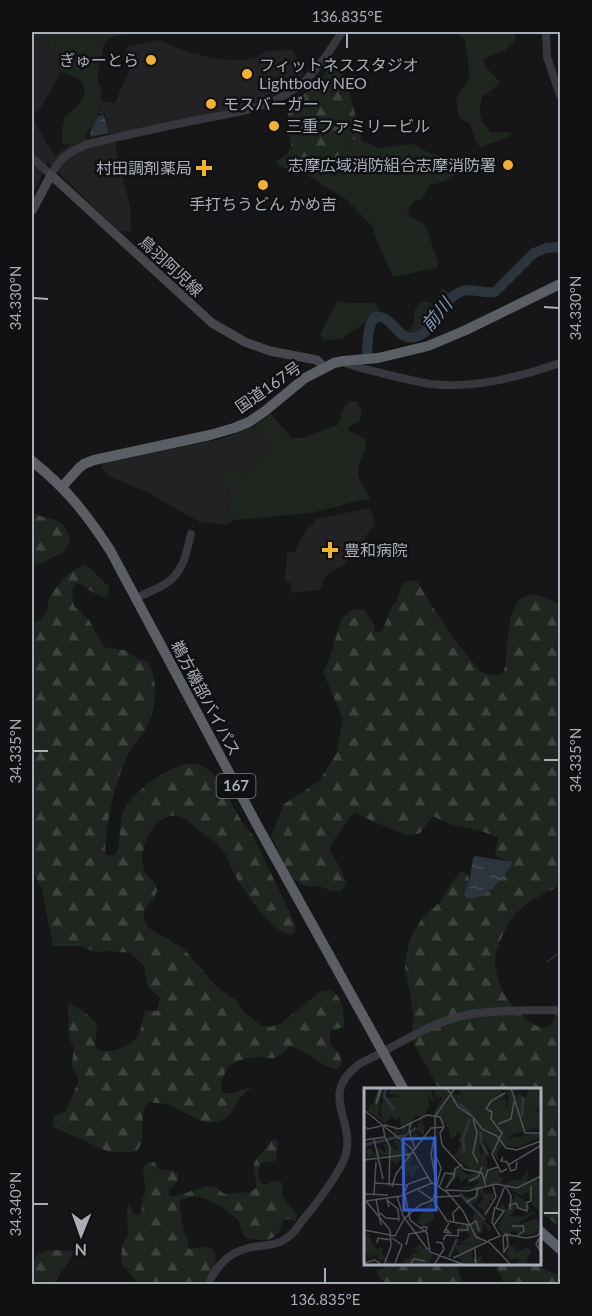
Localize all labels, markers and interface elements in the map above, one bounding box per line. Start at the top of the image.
text: 136.835°E [312,7,382,25]
place label: ぎゅーとら [59,50,139,69]
marker: ぎゅーとら [144,53,158,67]
place label: フィットネススタジオ Lightbody NEO [259,55,419,92]
marker: フィットネススタジオ Lightbody NEO [240,67,254,81]
place label: モスバーガー [223,94,319,113]
marker: モスバーガー [204,97,218,111]
place label: 三重ファミリービル [286,116,430,135]
marker: 三重ファミリービル [267,119,281,133]
place label: 志摩広域消防組合志摩消防署 [288,155,496,174]
place label: 村田調剤薬局 [96,158,192,177]
marker: 志摩広域消防組合志摩消防署 [501,158,515,172]
marker: 村田調剤薬局 [197,161,211,175]
marker: 手打ちうどん かめ吉 [256,178,270,192]
place label: 手打ちうどん かめ吉 [189,194,337,213]
street label: 鳥羽阿児線 [136,231,207,300]
text: 34.330°N [6,266,24,330]
text: 34.330°N [566,276,584,340]
water label: 前川 [416,292,458,335]
street label: 国道167号 [231,357,304,416]
place label: 豊和病院 [344,540,408,559]
marker: 豊和病院 [321,541,339,559]
street label: 鵜方磯部バイパス [168,637,245,759]
text: 34.335°N [6,719,24,783]
text: 34.335°N [566,728,584,792]
road number: 167 [216,774,256,798]
inset map [364,1088,541,1265]
text: 34.340°N [6,1172,24,1236]
text: 34.340°N [566,1181,584,1245]
north arrow [51,1205,111,1265]
text: N [74,1241,87,1260]
text: 136.835°E [290,1290,360,1308]

